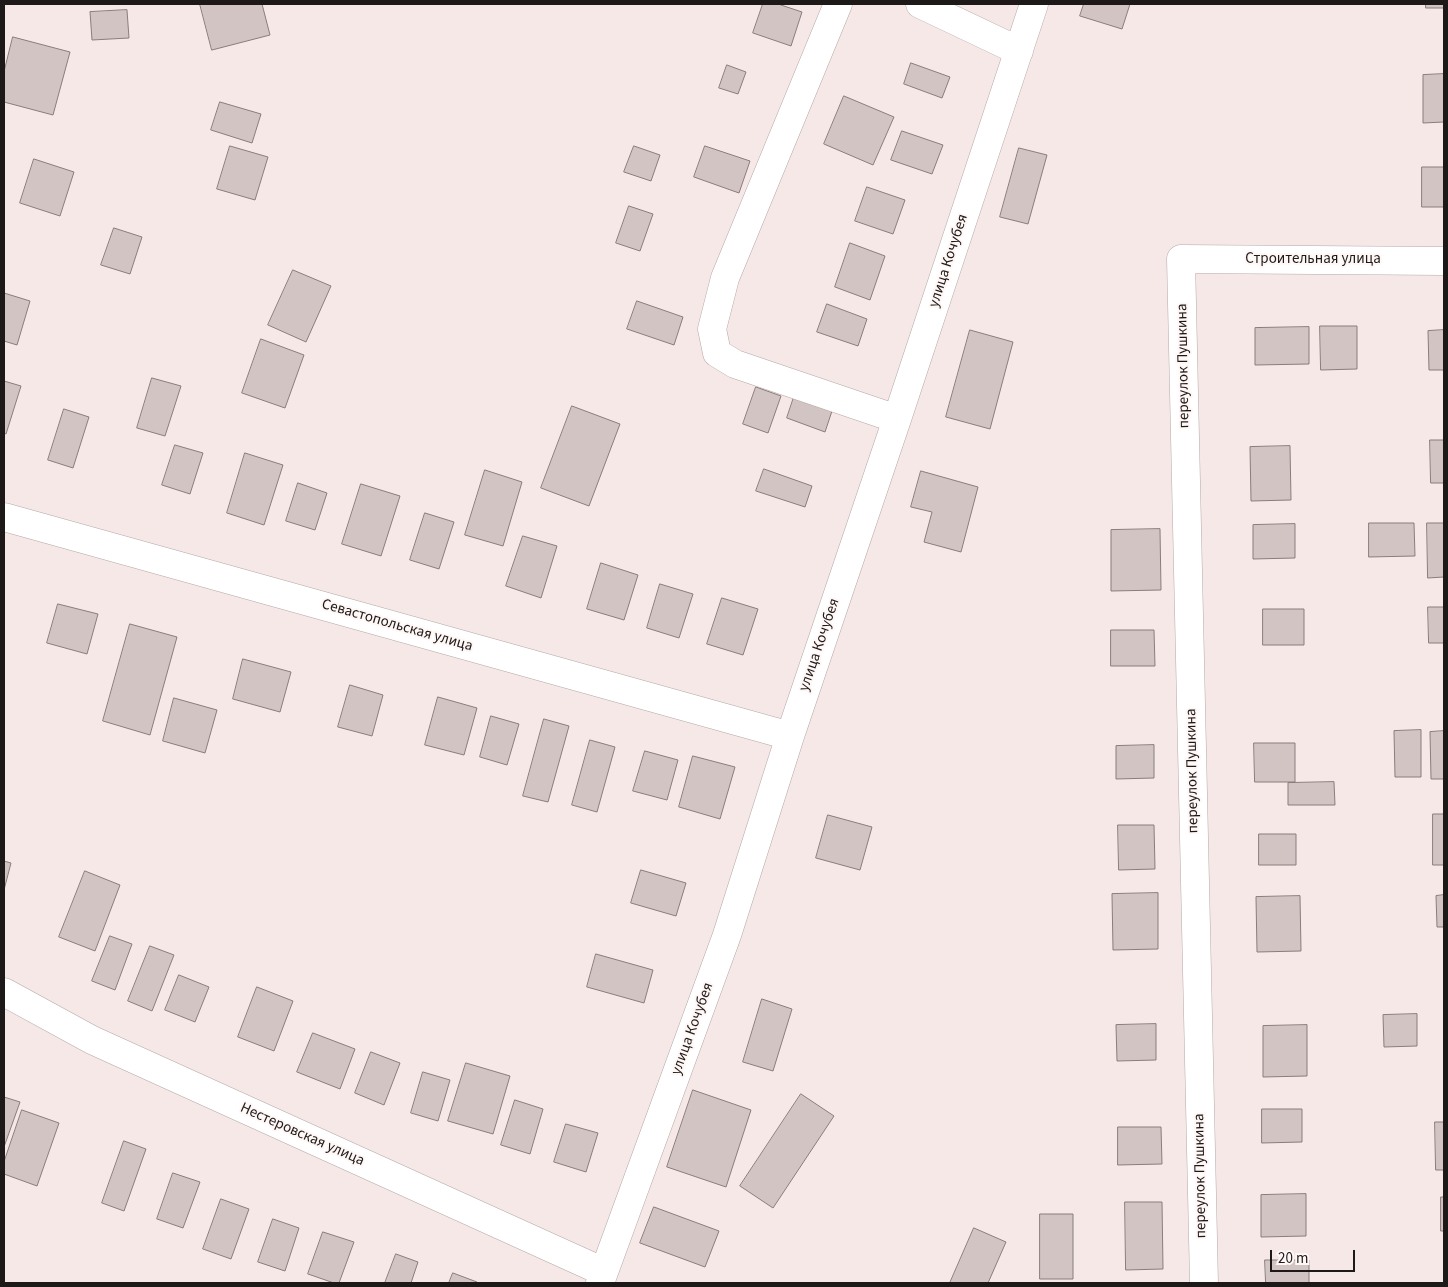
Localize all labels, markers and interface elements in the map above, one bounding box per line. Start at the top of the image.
street label: улица Кочубея [925,212,973,310]
street label: Строительная улица [1245,251,1381,269]
street label: переулок Пушкина [1174,303,1194,429]
street label: Севастопольская улица [319,596,475,656]
street label: улица Кочубея [796,596,844,694]
street label: переулок Пушкина [1183,708,1203,834]
street label: улица Кочубея [668,980,718,1078]
street label: Нестеровская улица [237,1100,367,1170]
street label: переулок Пушкина [1191,1113,1211,1239]
scale bar [1273,1240,1358,1272]
text: 20 m [1278,1248,1308,1269]

